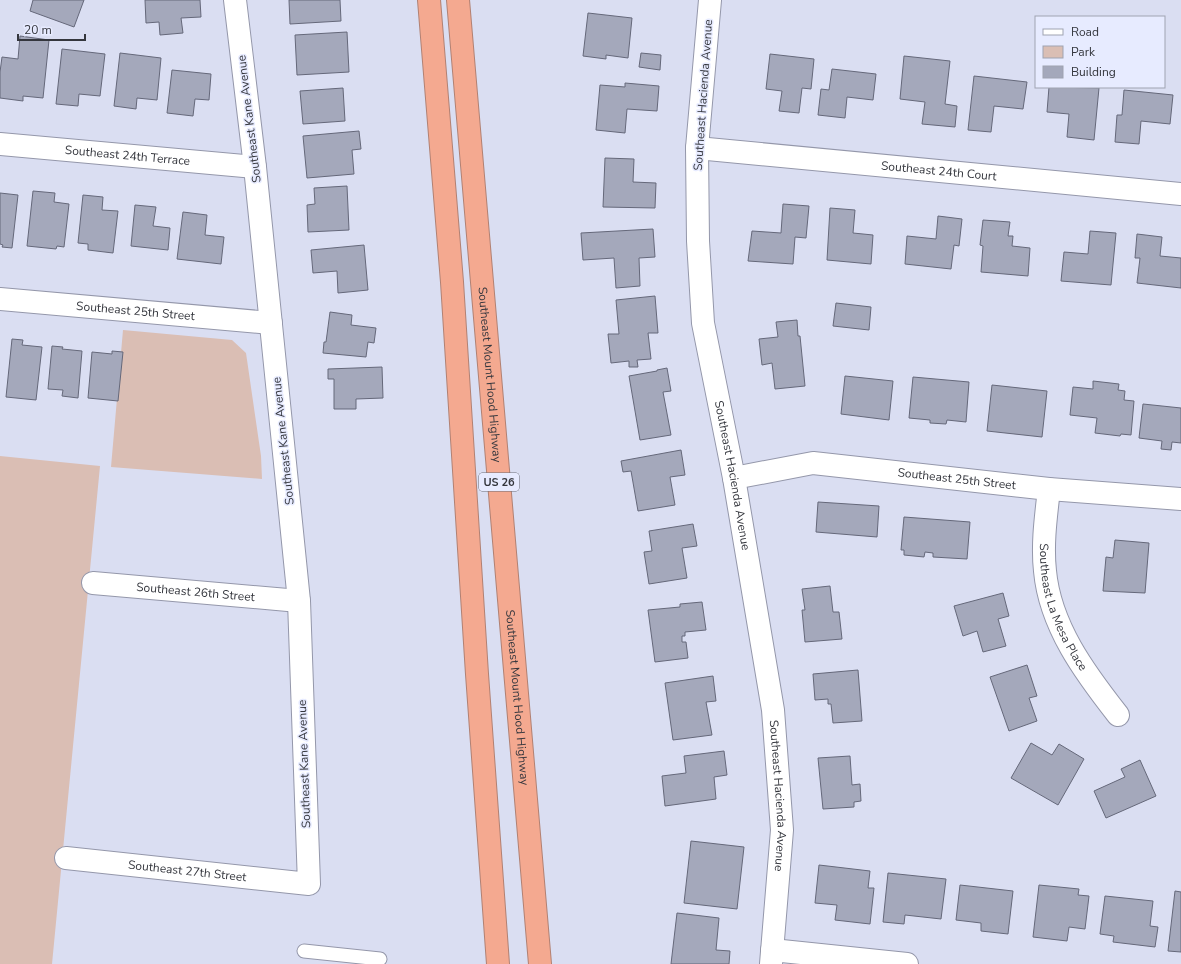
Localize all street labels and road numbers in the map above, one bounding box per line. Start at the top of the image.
street label: Southeast Hacienda Avenue [690,19,716,171]
street label: Southeast Kane Avenue [233,54,265,184]
street label: Southeast 24th Terrace [64,142,191,169]
street label: Southeast 24th Court [880,158,998,185]
street label: Southeast Mount Hood Highway [474,286,505,464]
street label: Southeast 25th Street [76,298,196,324]
street label: Southeast Kane Avenue [268,376,298,506]
street label: Southeast Hacienda Avenue [711,399,754,552]
street label: Southeast 25th Street [897,464,1017,493]
road number: US 26 [479,473,519,491]
street label: Southeast La Mesa Place [1036,543,1091,674]
street label: Southeast 26th Street [136,579,256,605]
street label: Southeast Mount Hood Highway [502,609,533,787]
street label: Southeast Kane Avenue [294,699,314,829]
street label: Southeast Hacienda Avenue [766,719,790,872]
street label: Southeast 27th Street [127,857,248,885]

